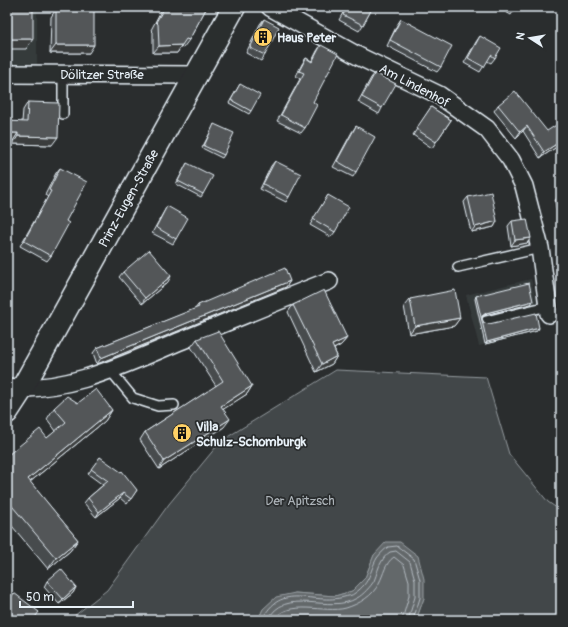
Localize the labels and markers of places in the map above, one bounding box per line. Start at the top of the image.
building icon: Haus Peter [252,26,274,48]
place label: Haus Peter [277,30,336,46]
place label: Villa Schulz-Schomburgk [196,419,307,450]
building icon: Villa Schulz-Schomburgk [171,422,193,444]

